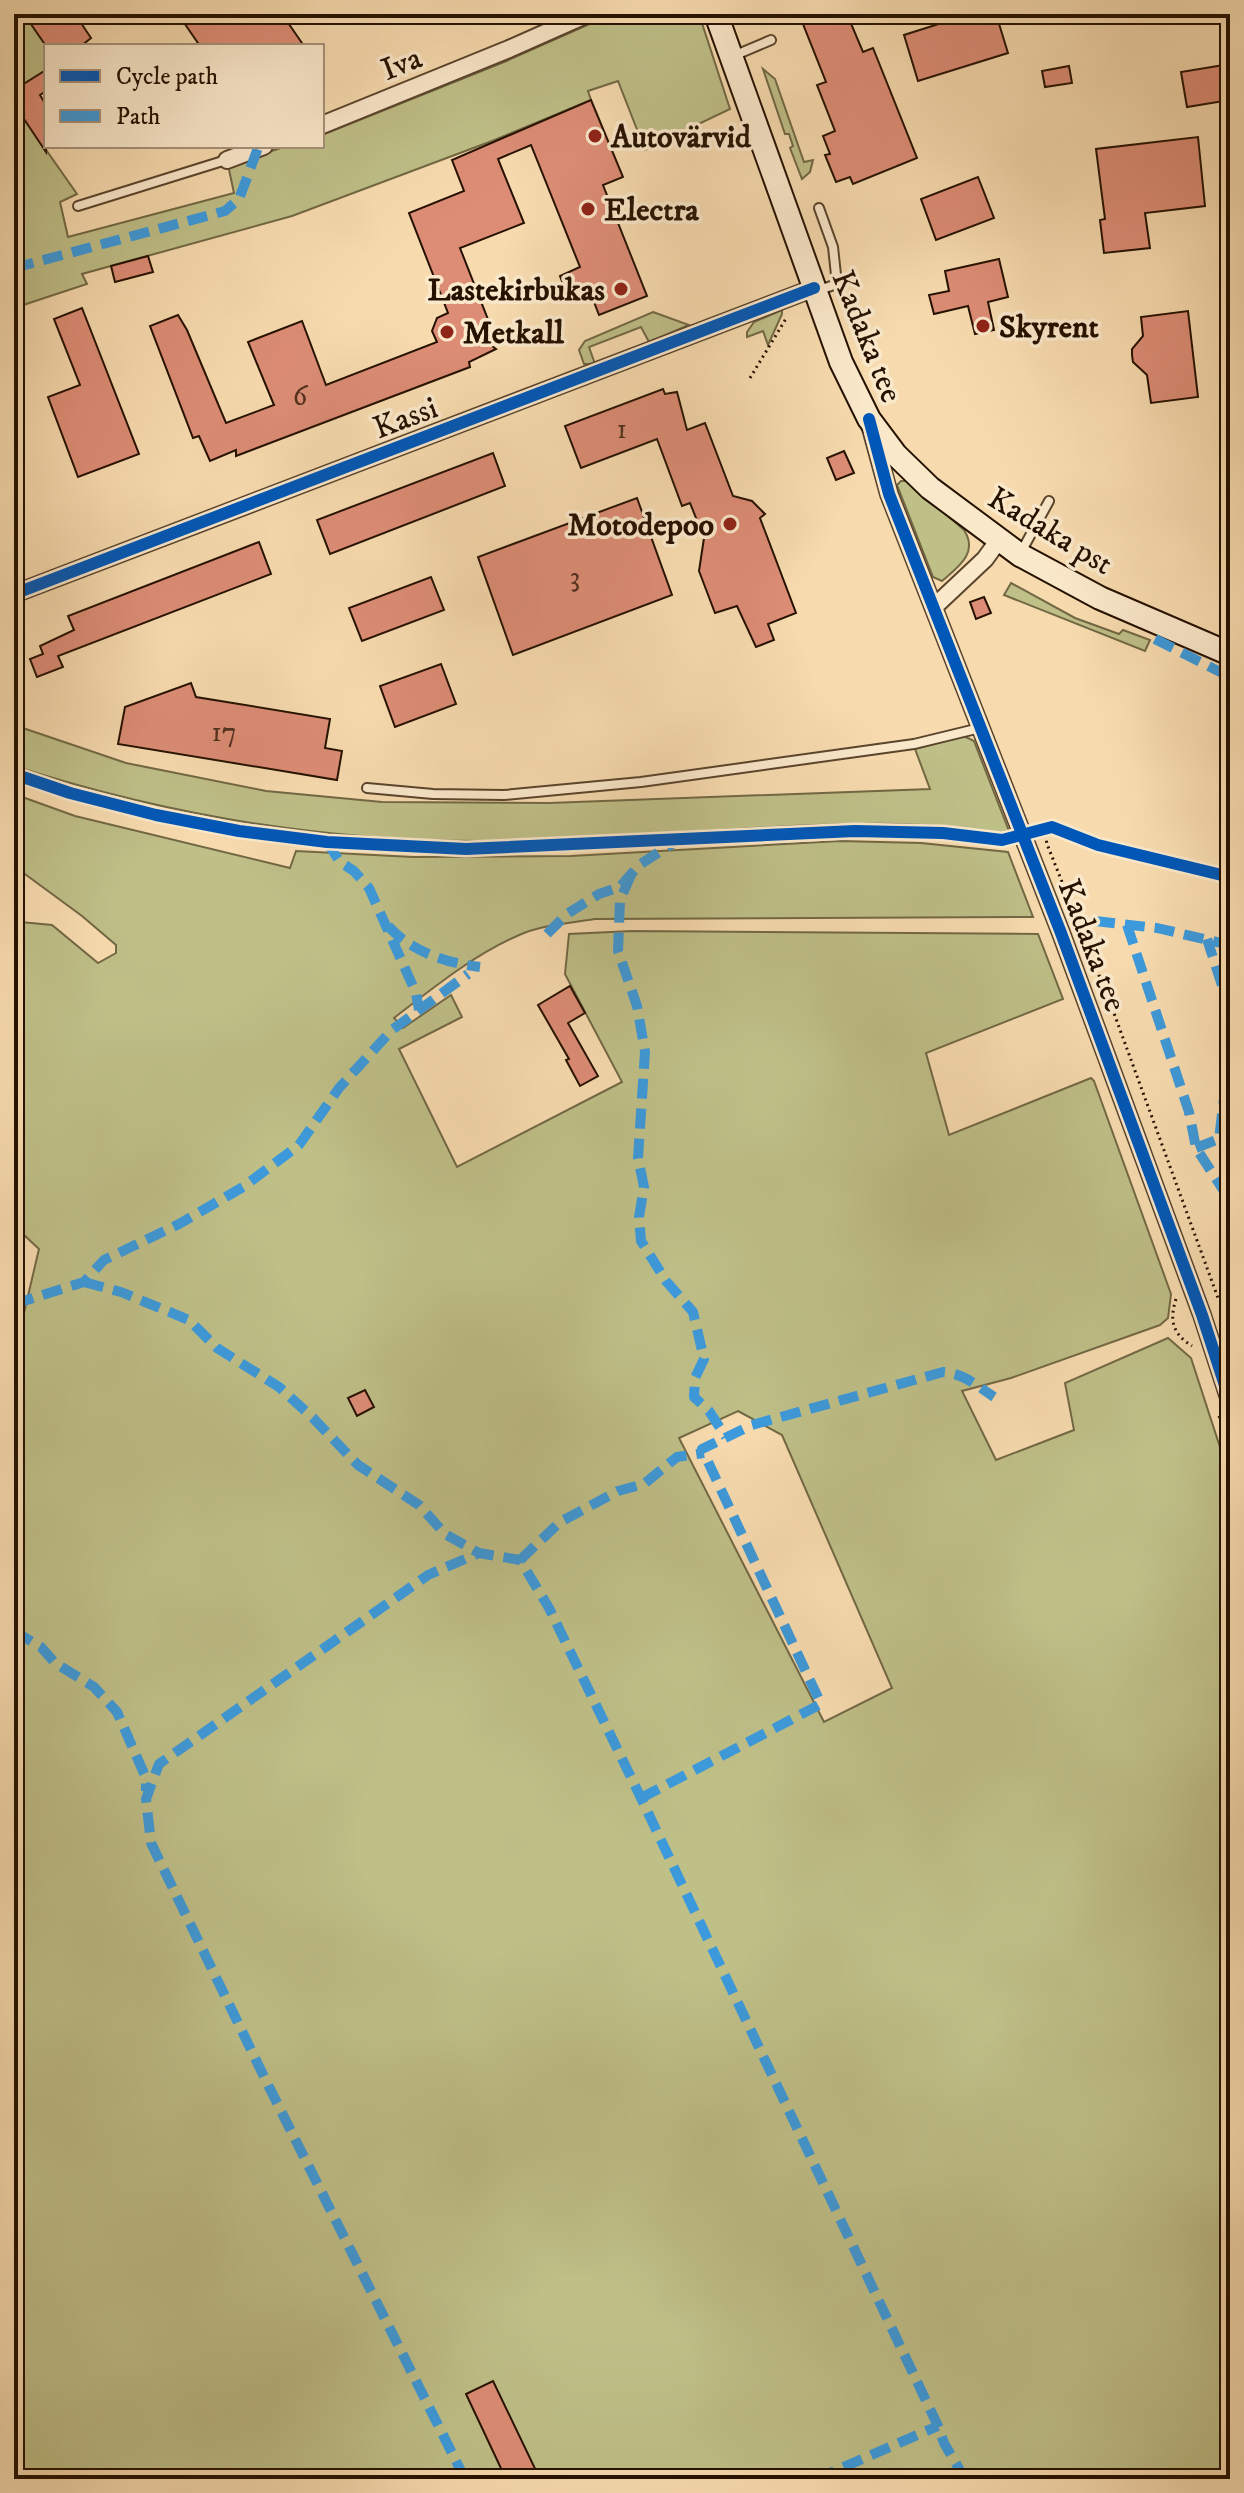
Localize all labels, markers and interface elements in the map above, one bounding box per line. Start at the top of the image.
street label: Iva [376,39,428,91]
legend [44,44,324,148]
text: Cycle path [116,62,218,92]
text: Path [116,102,161,132]
place label: Autovärvid [610,118,752,158]
marker: Autovärvid [586,127,604,145]
place label: Electra [604,191,699,231]
marker: Electra [579,200,597,218]
street label: Kadaka tee [822,265,911,409]
place label: Lastekirbukas [428,271,605,311]
marker: Lastekirbukas [612,280,630,298]
place label: Skyrent [999,308,1100,348]
place label: Metkall [463,314,564,354]
marker: Skyrent [974,317,992,335]
marker: Metkall [438,323,456,341]
house number: 6 [293,379,309,414]
street label: Kassi [368,388,444,449]
house number: 1 [617,412,627,447]
street label: Kadaka pst [980,479,1120,585]
place label: Motodepoo [567,506,714,546]
marker: Motodepoo [721,515,739,533]
house number: 3 [570,560,580,595]
house number: 17 [211,715,237,750]
street label: Kadaka tee [1048,874,1135,1018]

